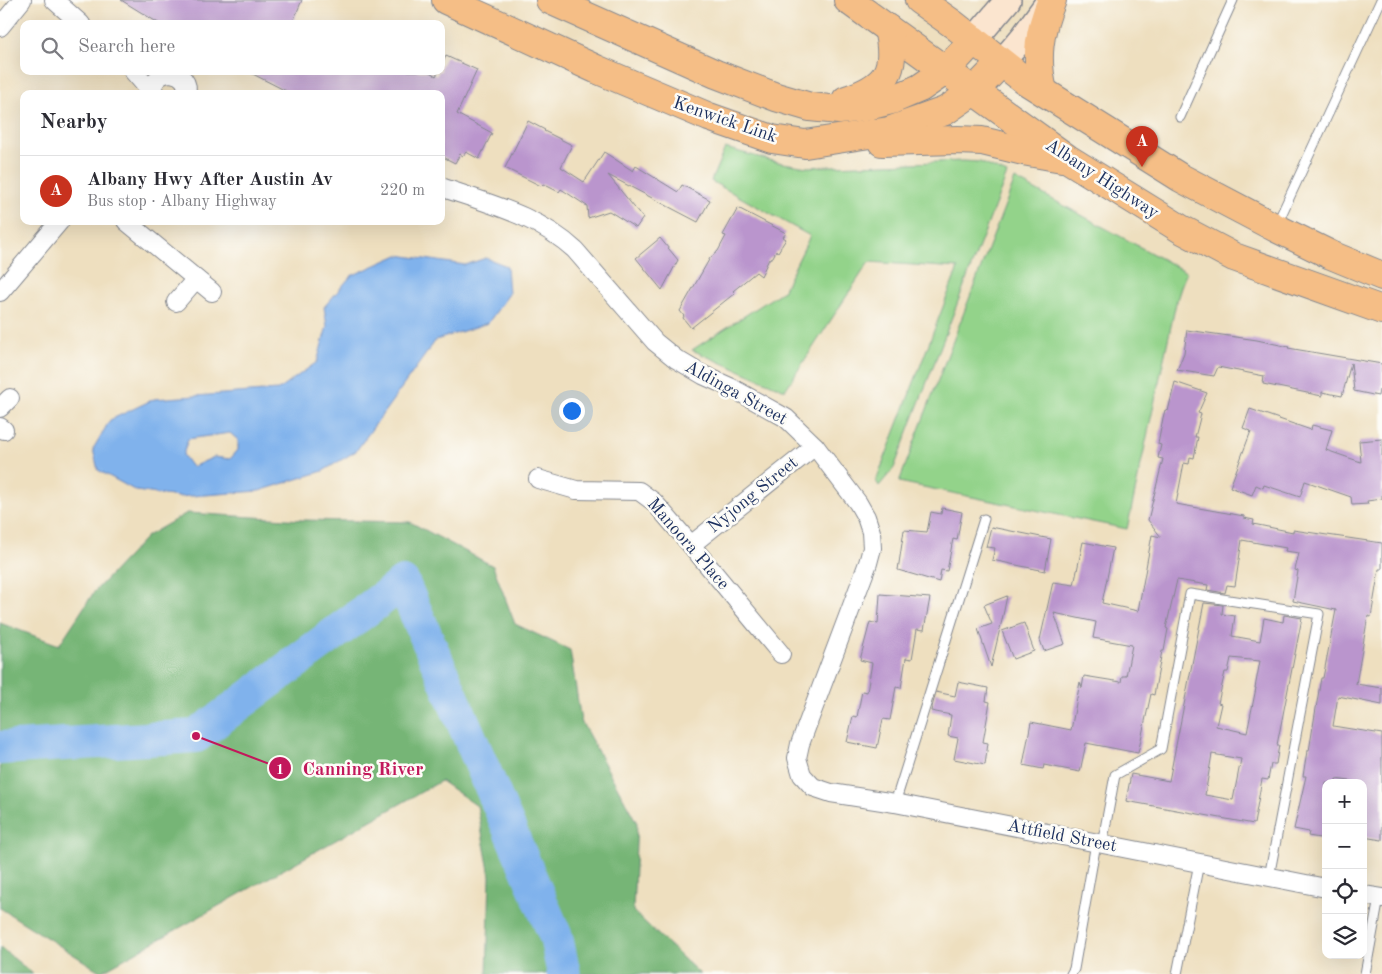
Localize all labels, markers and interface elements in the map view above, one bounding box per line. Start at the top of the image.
search box [20,20,445,75]
icon: search [38,34,66,62]
text: Search here [78,38,175,57]
street label: Kenwick Link [671,94,779,146]
text: Nearby [40,112,108,133]
pin: A [1126,126,1158,167]
street label: Albany Highway [1041,134,1163,224]
text: Albany Hwy After Austin Av [87,171,333,190]
text: A [50,183,62,199]
text: 220 m [380,183,425,199]
text: Bus stop · Albany Highway [87,194,277,210]
street label: Aldinga Street [682,358,790,428]
your location [559,398,585,424]
street label: Nyjong Street [704,453,802,537]
street label: Manoora Place [643,495,733,593]
callout: Canning River [268,751,434,785]
text: Canning River [302,761,424,780]
text: 1 [276,763,284,778]
map controls [1322,779,1367,959]
button: + [1322,779,1367,824]
street label: Attfield Street [1006,817,1118,855]
button: − [1322,824,1367,869]
button: locate [1322,869,1367,914]
button: layers [1322,914,1367,959]

